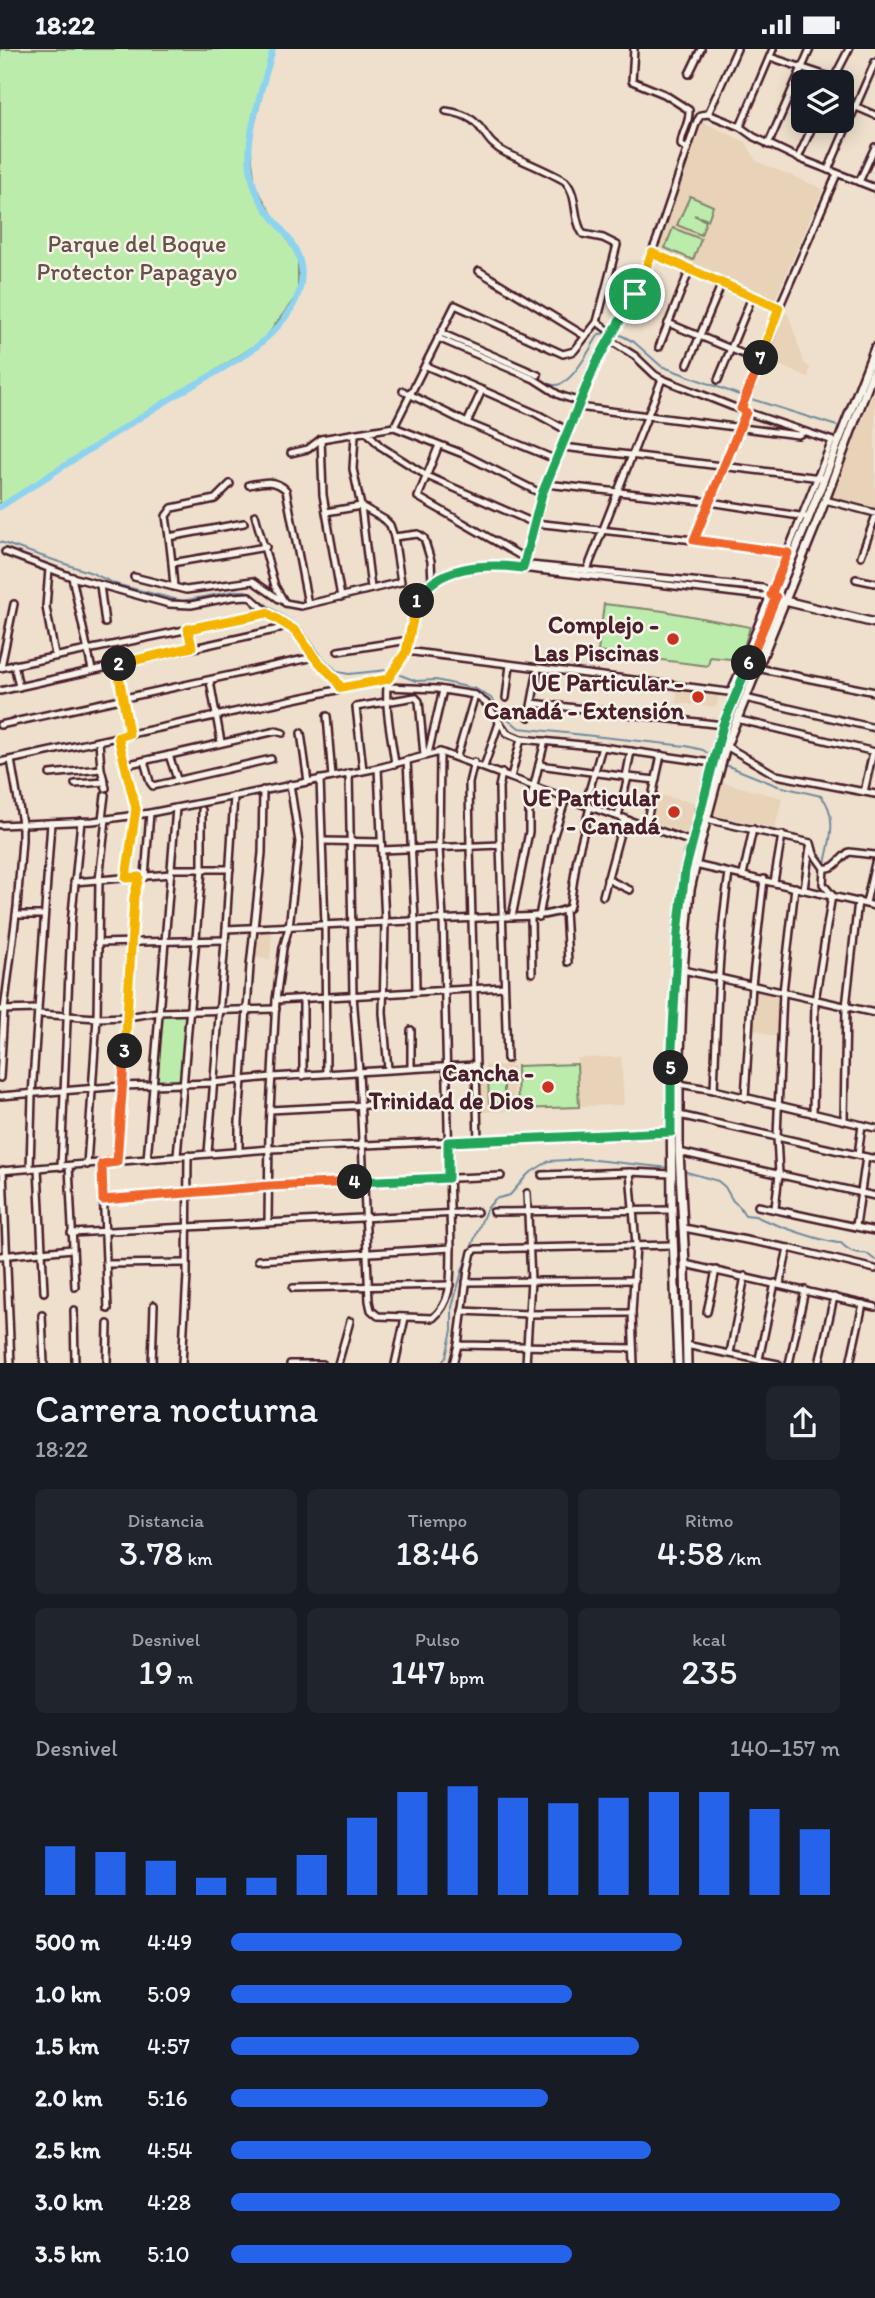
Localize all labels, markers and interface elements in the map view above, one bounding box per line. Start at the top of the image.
text: 18:22 [35,9,95,41]
map controls [791,70,854,133]
button: layers [791,70,854,133]
park label: Parque del Boque Protector Papagayo [36,229,238,286]
pin [605,264,665,324]
icon: arrive [616,275,654,313]
pin: 7 [744,341,778,375]
text: 7 [756,346,765,369]
pin: 1 [400,583,434,619]
text: 1 [412,589,421,612]
place label: Complejo - Las Piscinas [534,610,659,667]
marker: Complejo - Las Piscinas [665,631,681,647]
pin: 6 [732,645,766,681]
pin: 2 [102,647,136,681]
text: 6 [743,651,754,674]
text: 2 [114,652,124,675]
place label: UE Particular - Canadá - Extensión [484,668,684,725]
marker: UE Particular - Canadá - Extensión [690,689,706,705]
place label: UE Particular - Canadá [522,783,661,840]
marker: UE Particular - Canadá [666,804,682,820]
pin: 3 [108,1033,142,1069]
text: 3 [119,1039,130,1062]
pin: 5 [654,1051,688,1085]
text: 5 [666,1056,675,1079]
place label: Cancha - Trinidad de Dios [368,1058,534,1115]
marker: Cancha - Trinidad de Dios [540,1079,556,1095]
pin: 4 [338,1165,372,1199]
text: 4 [349,1170,360,1193]
text: Carrera nocturna [35,1386,318,1432]
button: share [766,1386,840,1460]
text: 18:22 [35,1435,88,1463]
text: Distancia [127,1509,204,1532]
text: Tiempo [408,1509,467,1532]
text: Ritmo [685,1509,733,1532]
text: 3.78 [119,1532,183,1574]
text: 18:46 [396,1532,479,1574]
text: 4:58 [657,1532,724,1574]
text: km [183,1547,213,1570]
text: /km [724,1547,761,1570]
text: Desnivel [132,1628,200,1651]
text: Pulso [415,1628,460,1651]
text: kcal [692,1628,726,1651]
text: 19 [138,1651,173,1693]
text: 147 [390,1651,445,1693]
text: 235 [681,1651,737,1693]
text: m [173,1666,193,1689]
text: bpm [445,1666,485,1689]
text: Desnivel [35,1734,118,1762]
text: 140–157 m [730,1734,840,1762]
text: 500 m [35,1928,100,1956]
text: 4:49 [147,1928,192,1956]
text: 1.0 km [35,1980,101,2008]
text: 5:09 [147,1980,191,2008]
text: 1.5 km [35,2032,99,2060]
text: 4:57 [147,2032,190,2060]
text: 2.0 km [35,2084,103,2112]
text: 5:16 [147,2084,188,2112]
text: 2.5 km [35,2136,100,2164]
text: 4:54 [147,2136,192,2164]
text: 3.0 km [35,2188,103,2216]
text: 4:28 [147,2188,191,2216]
text: 3.5 km [35,2240,101,2268]
text: 5:10 [147,2240,190,2268]

